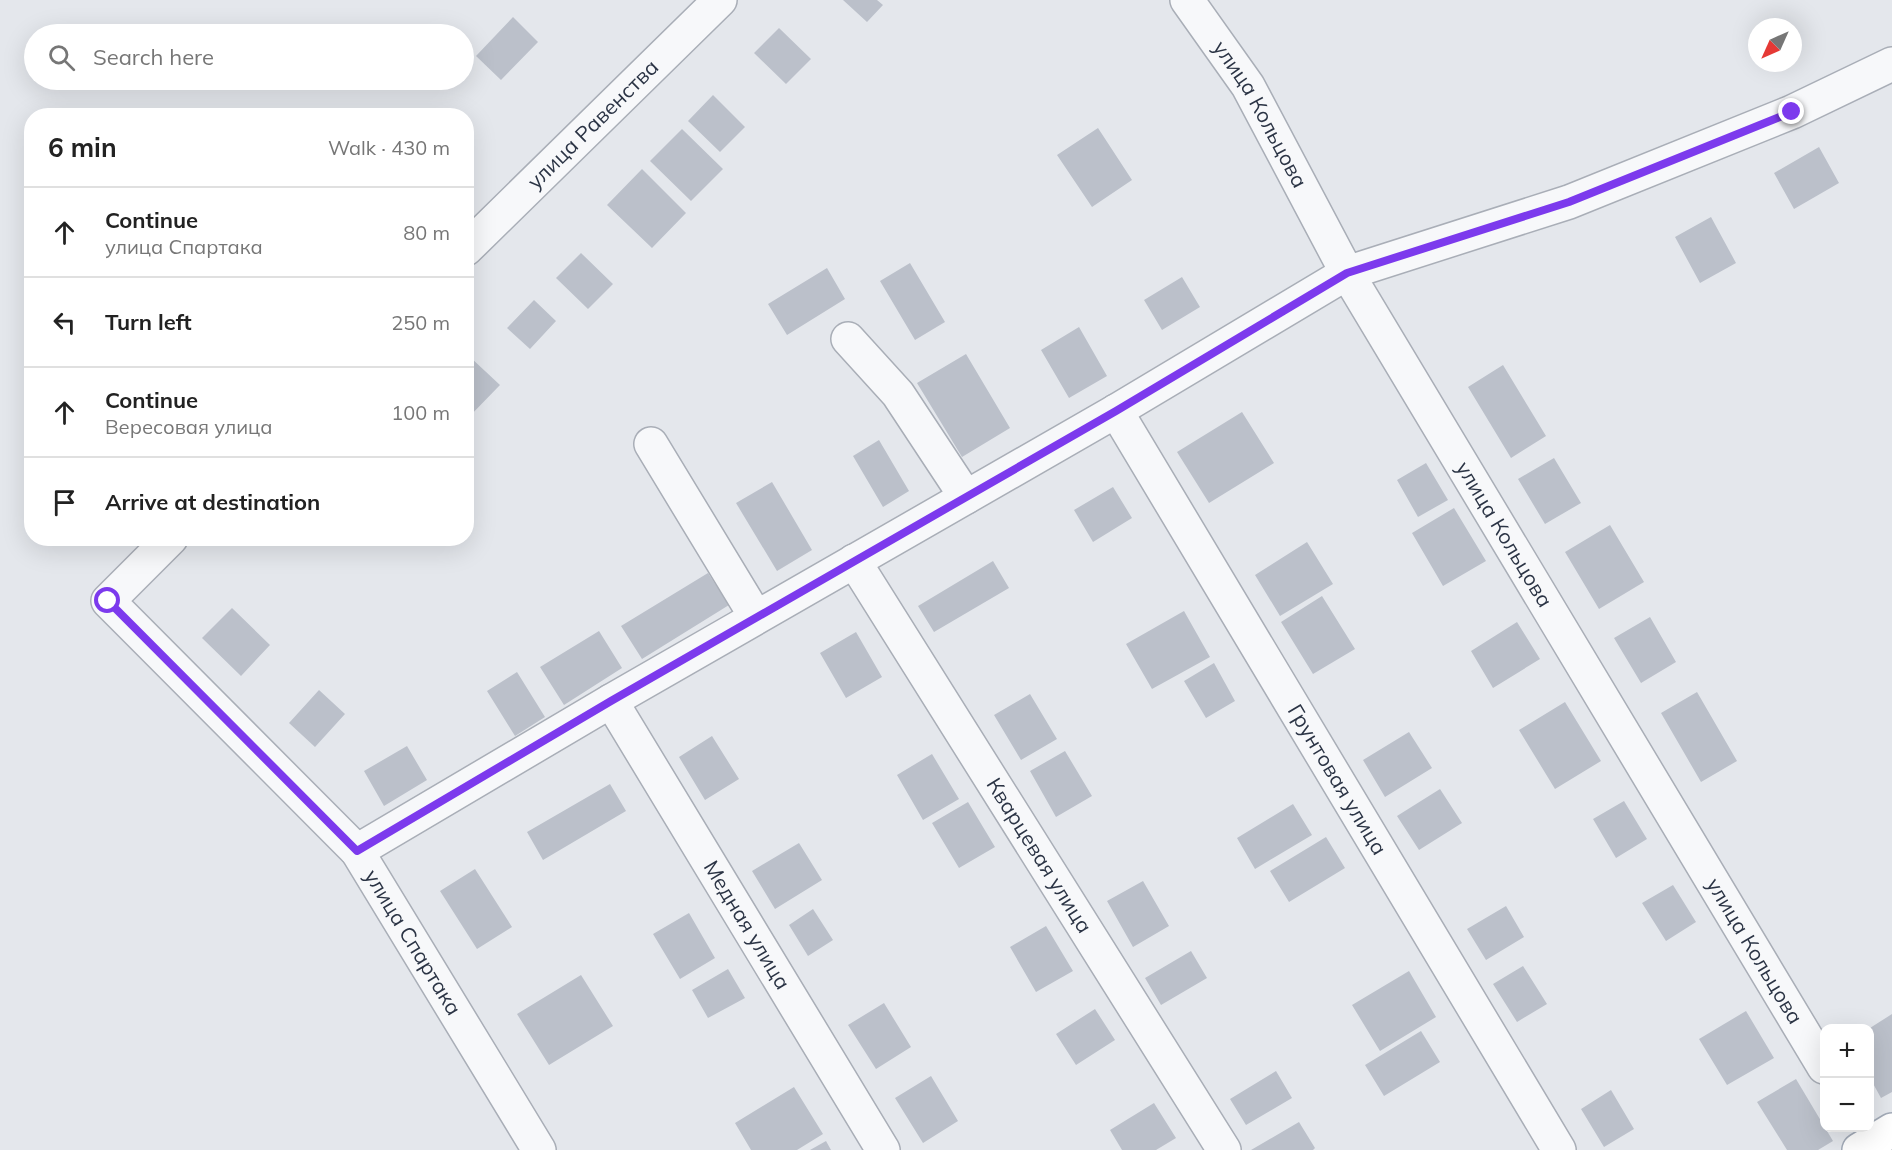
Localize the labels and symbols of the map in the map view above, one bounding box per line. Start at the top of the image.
north arrow [1748,18,1802,72]
street label: улица Кольцова [1208,35,1313,192]
street label: улица Равенства [521,54,663,194]
route end [1778,98,1804,124]
street label: улица Кольцова [1451,456,1559,612]
route start [94,587,120,613]
street label: Грунтовая улица [1283,699,1393,859]
street label: Кварцевая улица [982,773,1098,938]
street label: Медная улица [699,855,797,994]
street label: улица Спартака [359,864,468,1019]
street label: улица Кольцова [1701,873,1809,1028]

